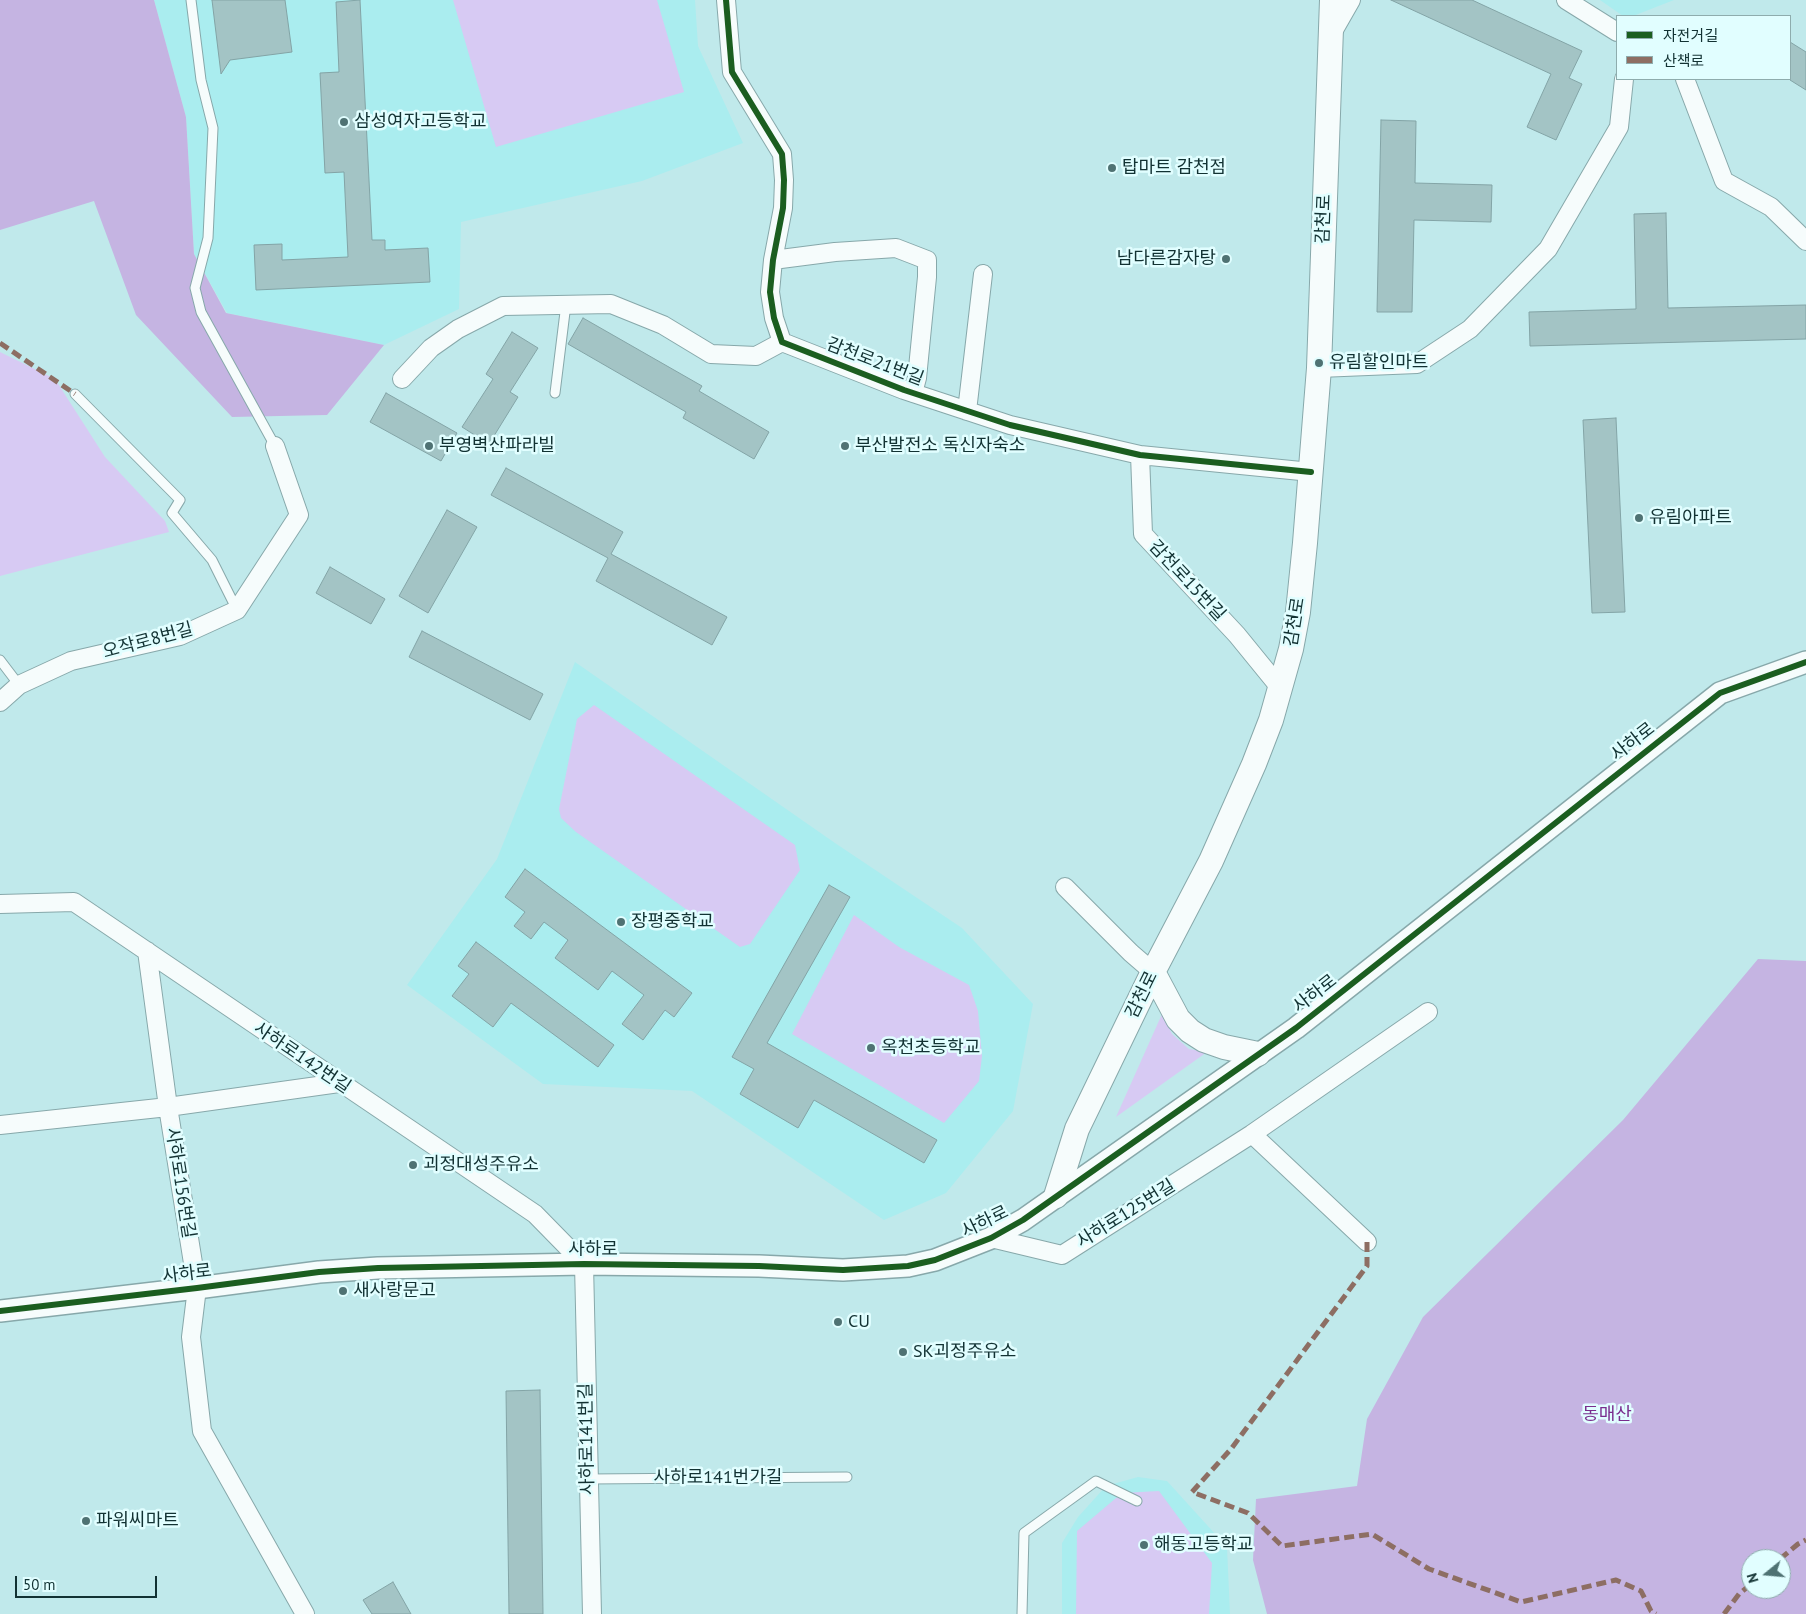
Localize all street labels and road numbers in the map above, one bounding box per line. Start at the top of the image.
street label: 감천로 [1312,194,1336,244]
street label: 감천로21번길 [823,334,927,390]
street label: 감천로15번길 [1144,536,1230,626]
street label: 감천로 [1280,596,1310,648]
street label: 오작로8번길 [100,619,196,663]
street label: 사하로 [1607,718,1659,766]
street label: 감천로 [1121,968,1163,1022]
street label: 사하로 [1289,970,1341,1018]
street label: 사하로142번길 [249,1018,355,1098]
street label: 사하로156번길 [161,1126,199,1240]
street label: 사하로125번길 [1073,1175,1179,1253]
street label: 사하로 [958,1201,1012,1243]
street label: 사하로 [568,1239,618,1261]
street label: 사하로 [161,1260,213,1288]
street label: 사하로141번길 [575,1383,599,1495]
street label: 사하로141번가길 [654,1467,782,1489]

